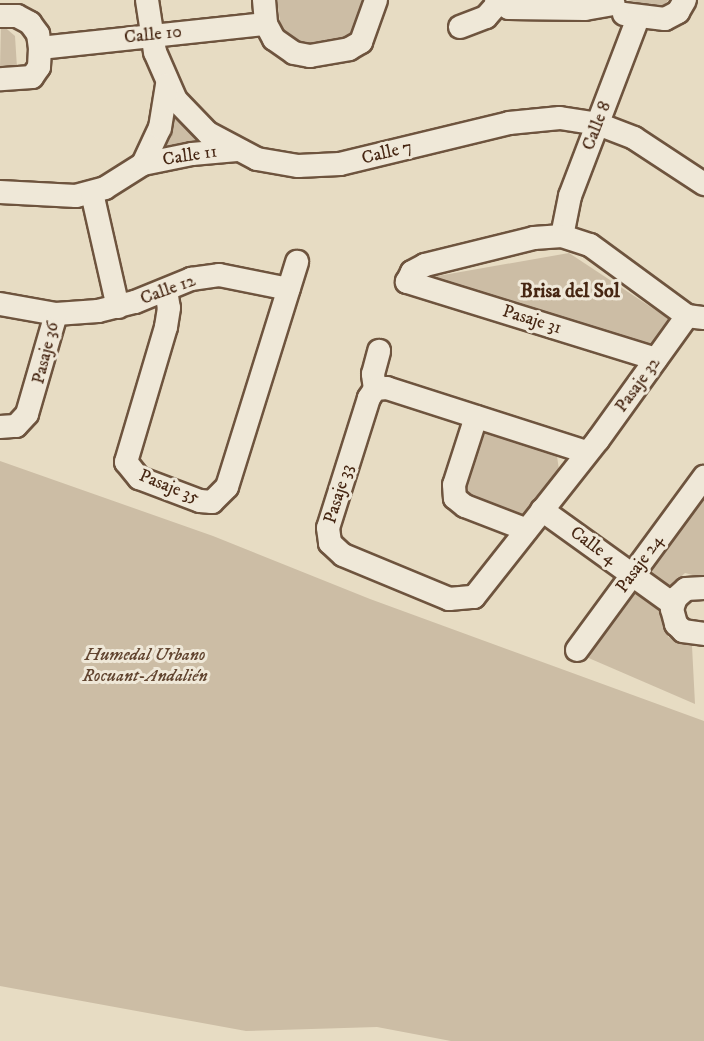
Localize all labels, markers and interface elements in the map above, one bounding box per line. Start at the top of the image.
street label: Calle 10 [123,21,183,49]
street label: Calle 8 [578,98,616,154]
street label: Calle 7 [360,136,414,170]
street label: Calle 11 [161,141,219,171]
street label: Calle 12 [137,270,199,310]
district label: Brisa del Sol [520,279,620,303]
street label: Pasaje 31 [500,301,564,339]
street label: Pasaje 36 [28,320,64,386]
street label: Pasaje 32 [611,353,665,417]
street label: Pasaje 33 [320,462,358,526]
street label: Pasaje 35 [136,465,202,509]
street label: Calle 4 [566,522,620,570]
street label: Pasaje 24 [612,531,668,597]
park label: Humedal Urbano Rocuant-Andalién [82,645,208,688]

